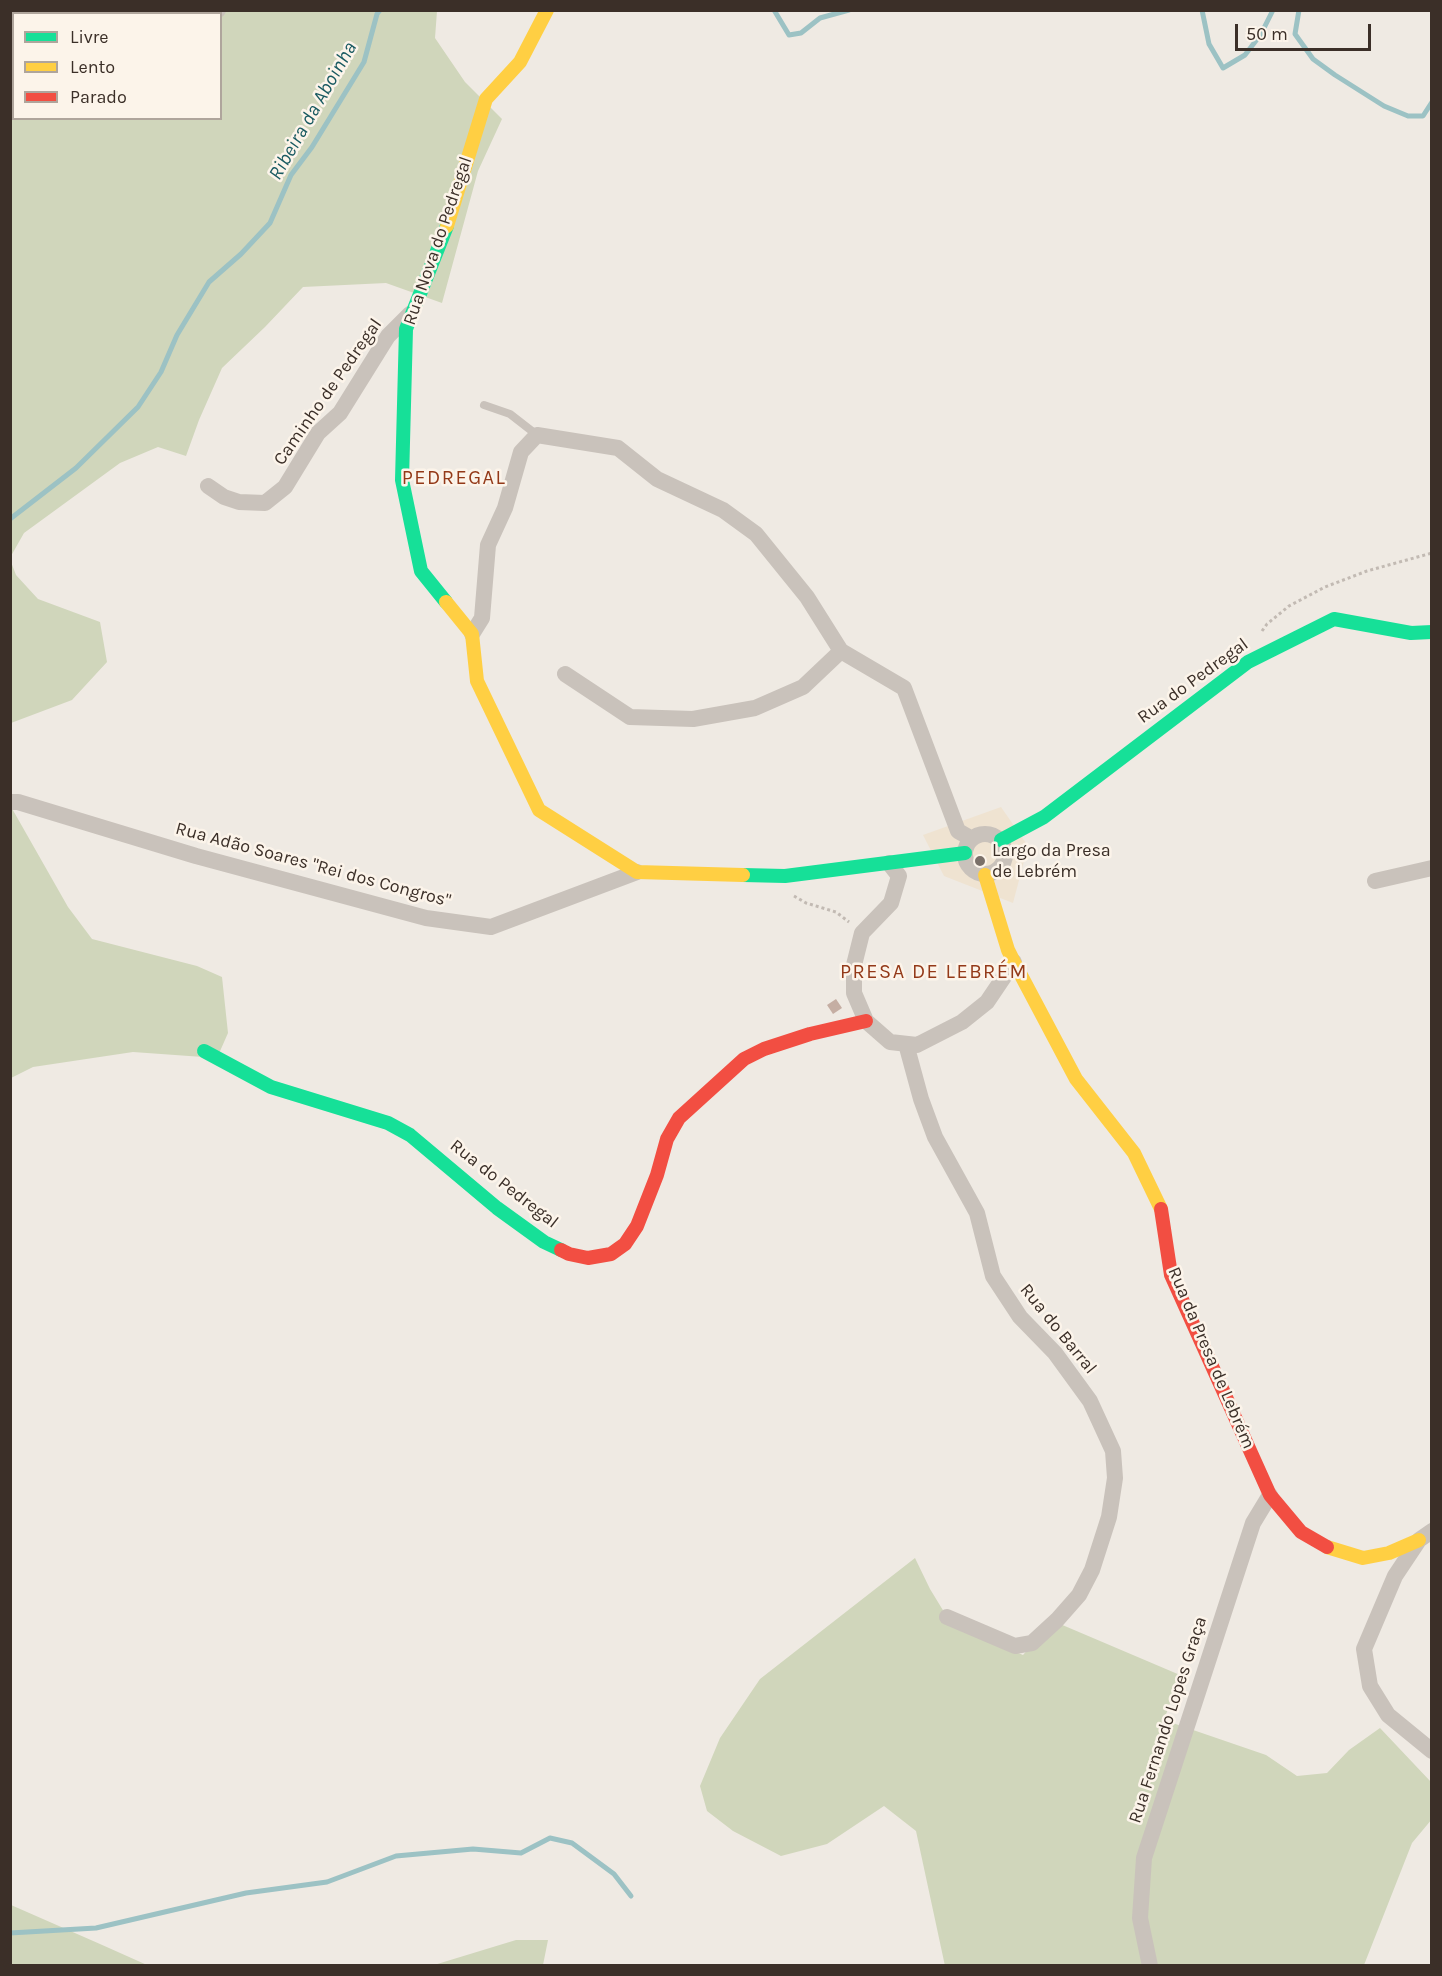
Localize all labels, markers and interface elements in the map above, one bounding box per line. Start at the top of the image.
legend [12,12,222,120]
scale bar [1238,12,1374,50]
text: 50 m [1246,23,1288,45]
text: Livre [70,26,109,48]
water label: Ribeira da Aboinha [264,38,362,184]
text: Lento [70,56,115,78]
text: Parado [70,86,127,108]
street label: Rua Nova do Pedregal [399,154,477,328]
street label: Caminho de Pedregal [269,315,387,469]
district label: PEDREGAL [402,466,506,490]
street label: Rua do Pedregal [1133,634,1253,728]
street label: Rua Adão Soares "Rei dos Congros" [173,818,453,912]
place label: Largo da Presa de Lebrém [992,840,1111,882]
marker: Largo da Presa de Lebrém [973,854,987,868]
district label: PRESA DE LEBRÉM [840,960,1028,984]
street label: Rua do Pedregal [445,1135,563,1233]
street label: Rua da Presa de Lebrém [1163,1264,1259,1452]
street label: Rua do Barral [1015,1279,1101,1379]
street label: Rua Fernando Lopes Graça [1124,1614,1212,1826]

